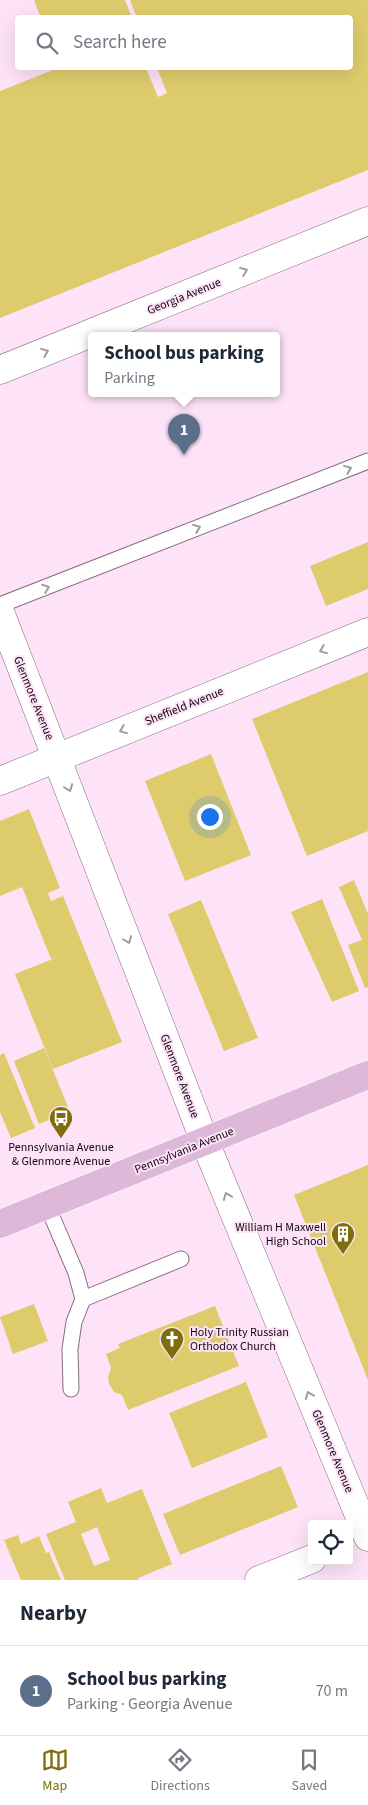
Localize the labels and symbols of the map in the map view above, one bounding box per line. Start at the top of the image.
one-way arrow [240,267,248,277]
street label: Georgia Avenue [145,274,224,319]
one-way arrow [40,347,49,358]
pin: 1 [168,414,200,455]
one-way arrow [343,464,352,475]
one-way arrow [192,524,201,535]
one-way arrow [41,584,49,594]
one-way arrow [319,643,328,654]
street label: Glenmore Avenue [9,654,58,743]
street label: Sheffield Avenue [142,683,226,730]
one-way arrow [120,725,128,735]
one-way arrow [63,783,74,792]
your location [197,804,223,830]
one-way arrow [121,935,132,944]
street label: Glenmore Avenue [156,1032,203,1121]
bus stop icon: Pennsylvania Avenue & Glenmore Avenue [48,1105,74,1139]
street label: Pennsylvania Avenue [132,1123,236,1178]
place label: Pennsylvania Avenue & Glenmore Avenue [8,1139,114,1170]
one-way arrow [223,1192,234,1201]
place label: William H Maxwell High School [235,1219,326,1250]
building icon: William H Maxwell High School [330,1221,356,1255]
place label: Holy Trinity Russian Orthodox Church [190,1324,289,1355]
church icon: Holy Trinity Russian Orthodox Church [159,1326,185,1360]
one-way arrow [305,1391,316,1400]
street label: Glenmore Avenue [307,1407,358,1495]

